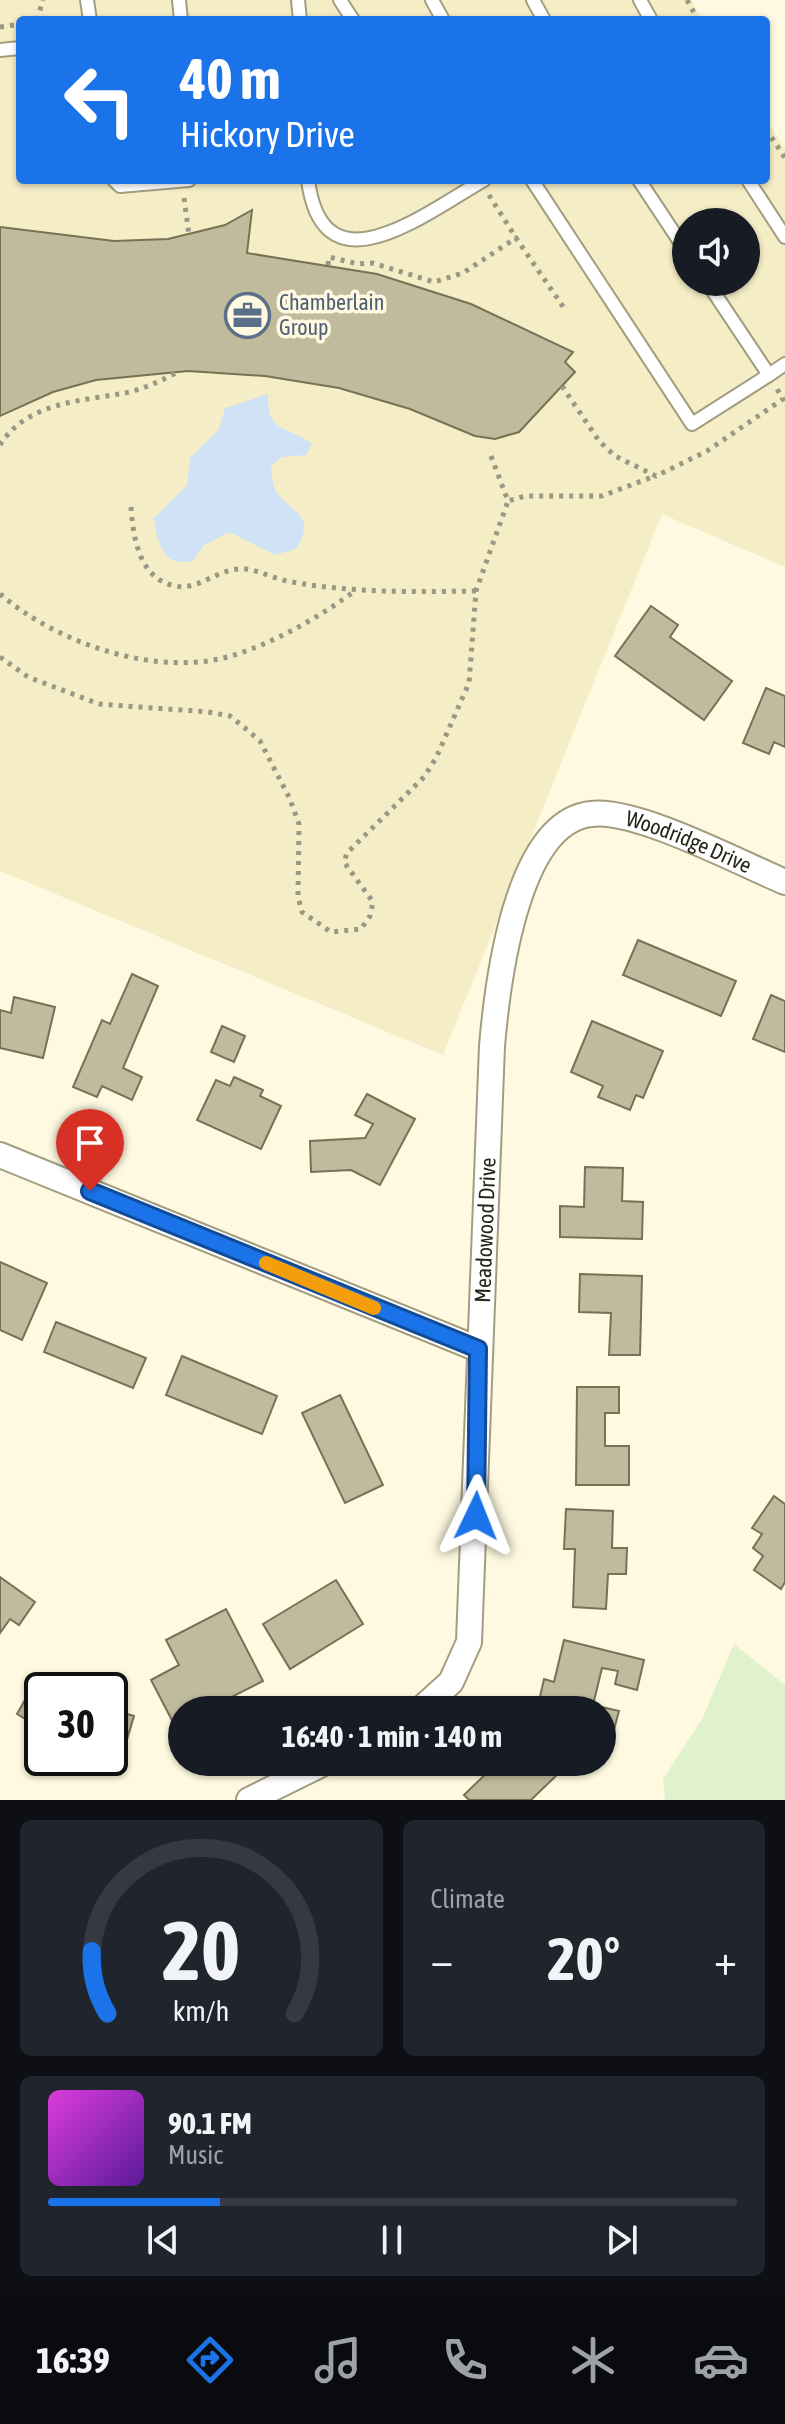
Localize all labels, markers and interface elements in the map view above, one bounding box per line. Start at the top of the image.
text: 40 m [180,47,281,111]
icon: left [48,48,152,152]
text: Hickory Drive [180,113,355,155]
map controls [672,208,760,296]
button: sound [672,208,760,296]
place label: Chamberlain Group [279,289,384,340]
office icon: Chamberlain Group [224,291,272,339]
street label: Woodridge Drive [623,805,756,878]
pin [56,1109,124,1191]
icon: arrive [68,1121,112,1165]
street label: Meadowood Drive [469,1157,501,1303]
position arrow [434,1474,518,1558]
speed limit sign: 30 [24,1672,128,1776]
text: 16:40 · 1 min · 140 m [282,1719,502,1753]
text: Climate [431,1884,505,1914]
text: 20 [162,1902,240,1998]
text: 20° [547,1924,620,1993]
text: − [431,1934,453,1984]
text: + [714,1934,737,1984]
text: km/h [173,1994,230,2027]
text: 90.1 FM [168,2106,252,2140]
text: Music [168,2140,223,2170]
icon: previous [141,2218,185,2262]
icon: pause [370,2218,414,2262]
icon: next [600,2218,644,2262]
icon: directions [182,2332,238,2388]
icon: music [310,2332,366,2388]
icon: phone [437,2332,493,2388]
icon: climate [565,2332,621,2388]
icon: car [693,2332,749,2388]
text: 16:39 [36,2339,110,2381]

